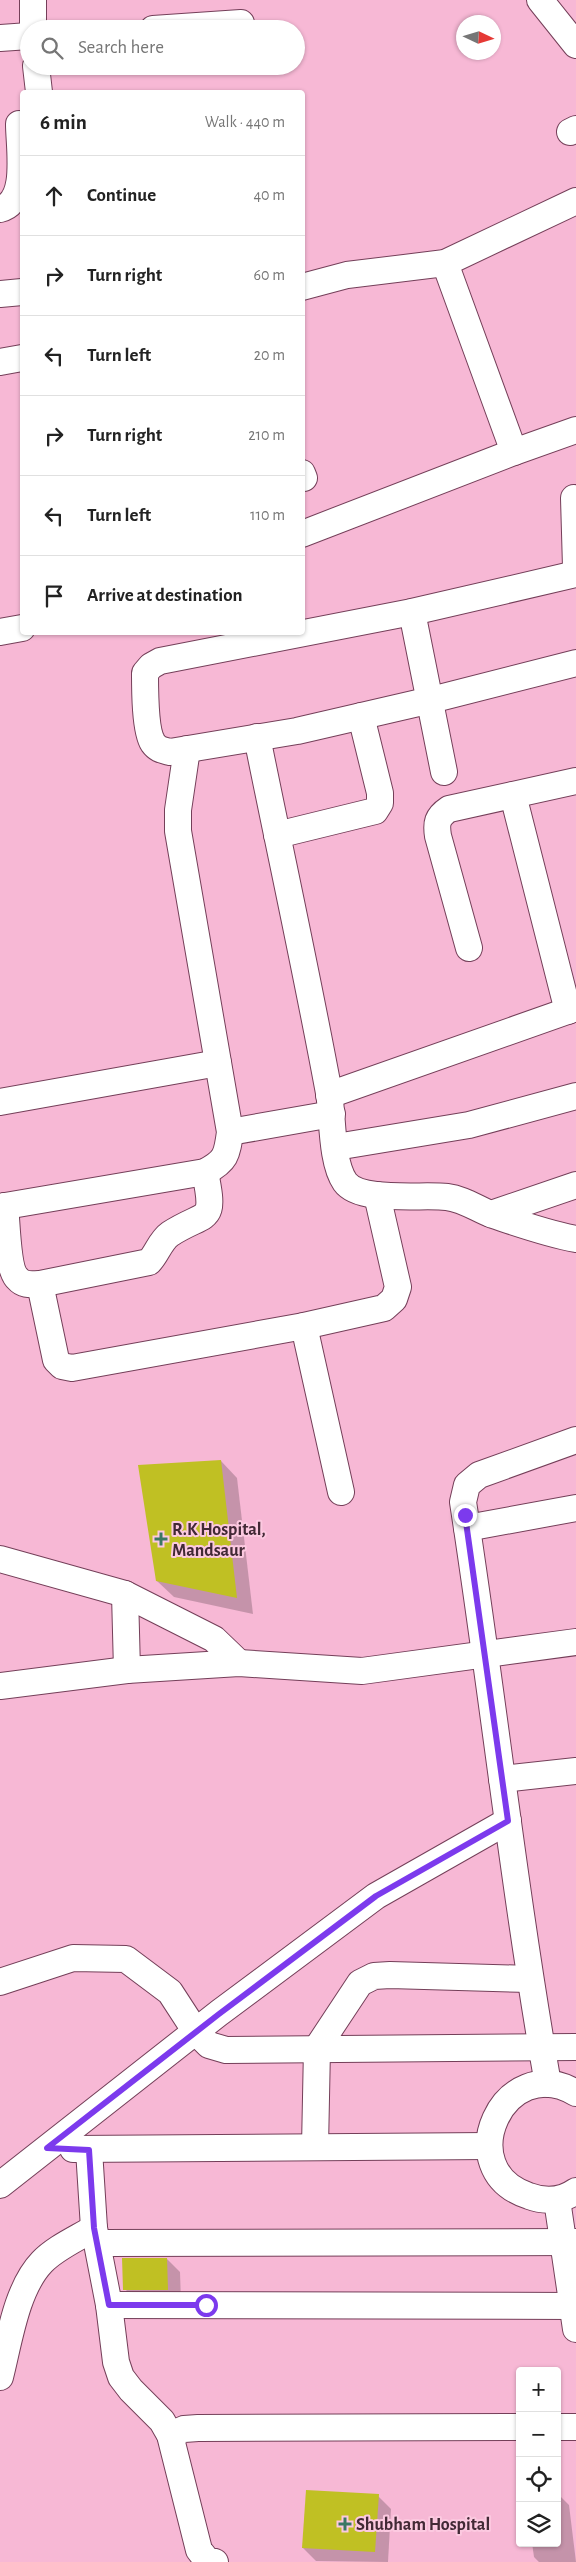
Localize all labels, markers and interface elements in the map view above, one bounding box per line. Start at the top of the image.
north arrow [456,15,501,60]
search box [20,20,305,75]
icon: search [38,34,66,62]
text: Search here [78,38,164,57]
text: 6 min [40,112,87,133]
text: Walk · 440 m [205,114,285,130]
icon: ahead [40,182,68,210]
text: Continue [87,186,156,205]
text: 40 m [253,187,285,203]
icon: right [40,262,68,290]
text: Turn right [87,266,162,285]
text: 60 m [254,267,285,283]
icon: left [40,342,68,370]
text: Turn left [87,346,151,365]
text: 20 m [254,347,285,363]
icon: right [40,422,68,450]
text: Turn right [87,426,162,445]
text: 210 m [248,427,285,443]
icon: left [40,502,68,530]
text: Turn left [87,506,151,525]
text: 110 m [250,507,285,523]
icon: arrive [40,582,68,610]
text: Arrive at destination [87,586,243,605]
route end [454,1504,477,1527]
place label: R.K Hospital, Mandsaur [172,1521,266,1560]
marker: R.K Hospital, Mandsaur [154,1532,168,1546]
route start [195,2294,218,2317]
map controls [516,2367,561,2547]
button: + [516,2367,561,2412]
button: − [516,2412,561,2457]
button: locate [516,2457,561,2502]
button: layers [516,2502,561,2547]
place label: Shubham Hospital [356,2516,490,2534]
marker: Shubham Hospital [338,2517,352,2531]

